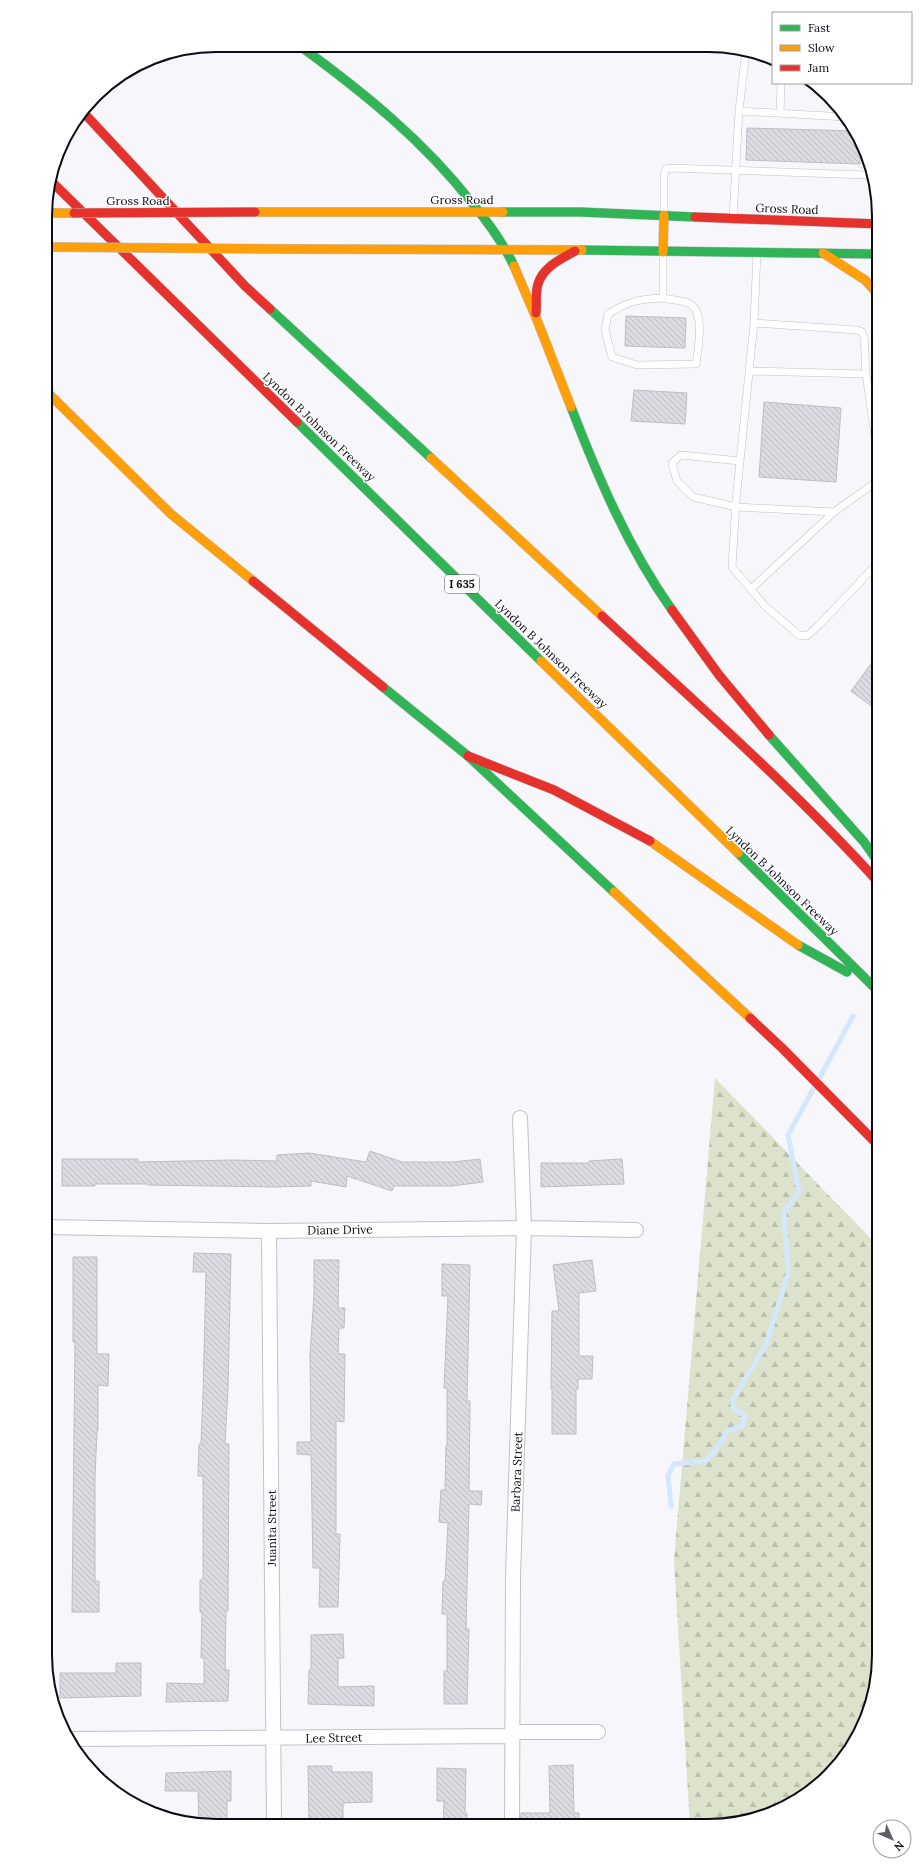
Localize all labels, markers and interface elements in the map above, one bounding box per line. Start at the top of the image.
legend [772,12,912,84]
text: Fast [808,20,831,35]
text: Slow [808,40,835,55]
text: Jam [807,60,829,75]
street label: Gross Road [430,192,494,207]
street label: Gross Road [106,193,170,208]
street label: Gross Road [755,200,819,217]
street label: Lyndon B Johnson Freeway [260,369,379,485]
road number: I 635 [445,575,479,593]
street label: Lyndon B Johnson Freeway [492,596,611,712]
street label: Lyndon B Johnson Freeway [723,823,842,939]
street label: Diane Drive [307,1221,373,1238]
street label: Barbara Street [508,1431,525,1512]
street label: Juanita Street [264,1489,279,1567]
street label: Lee Street [305,1729,363,1745]
north arrow [872,1819,912,1859]
text: N [891,1838,907,1854]

